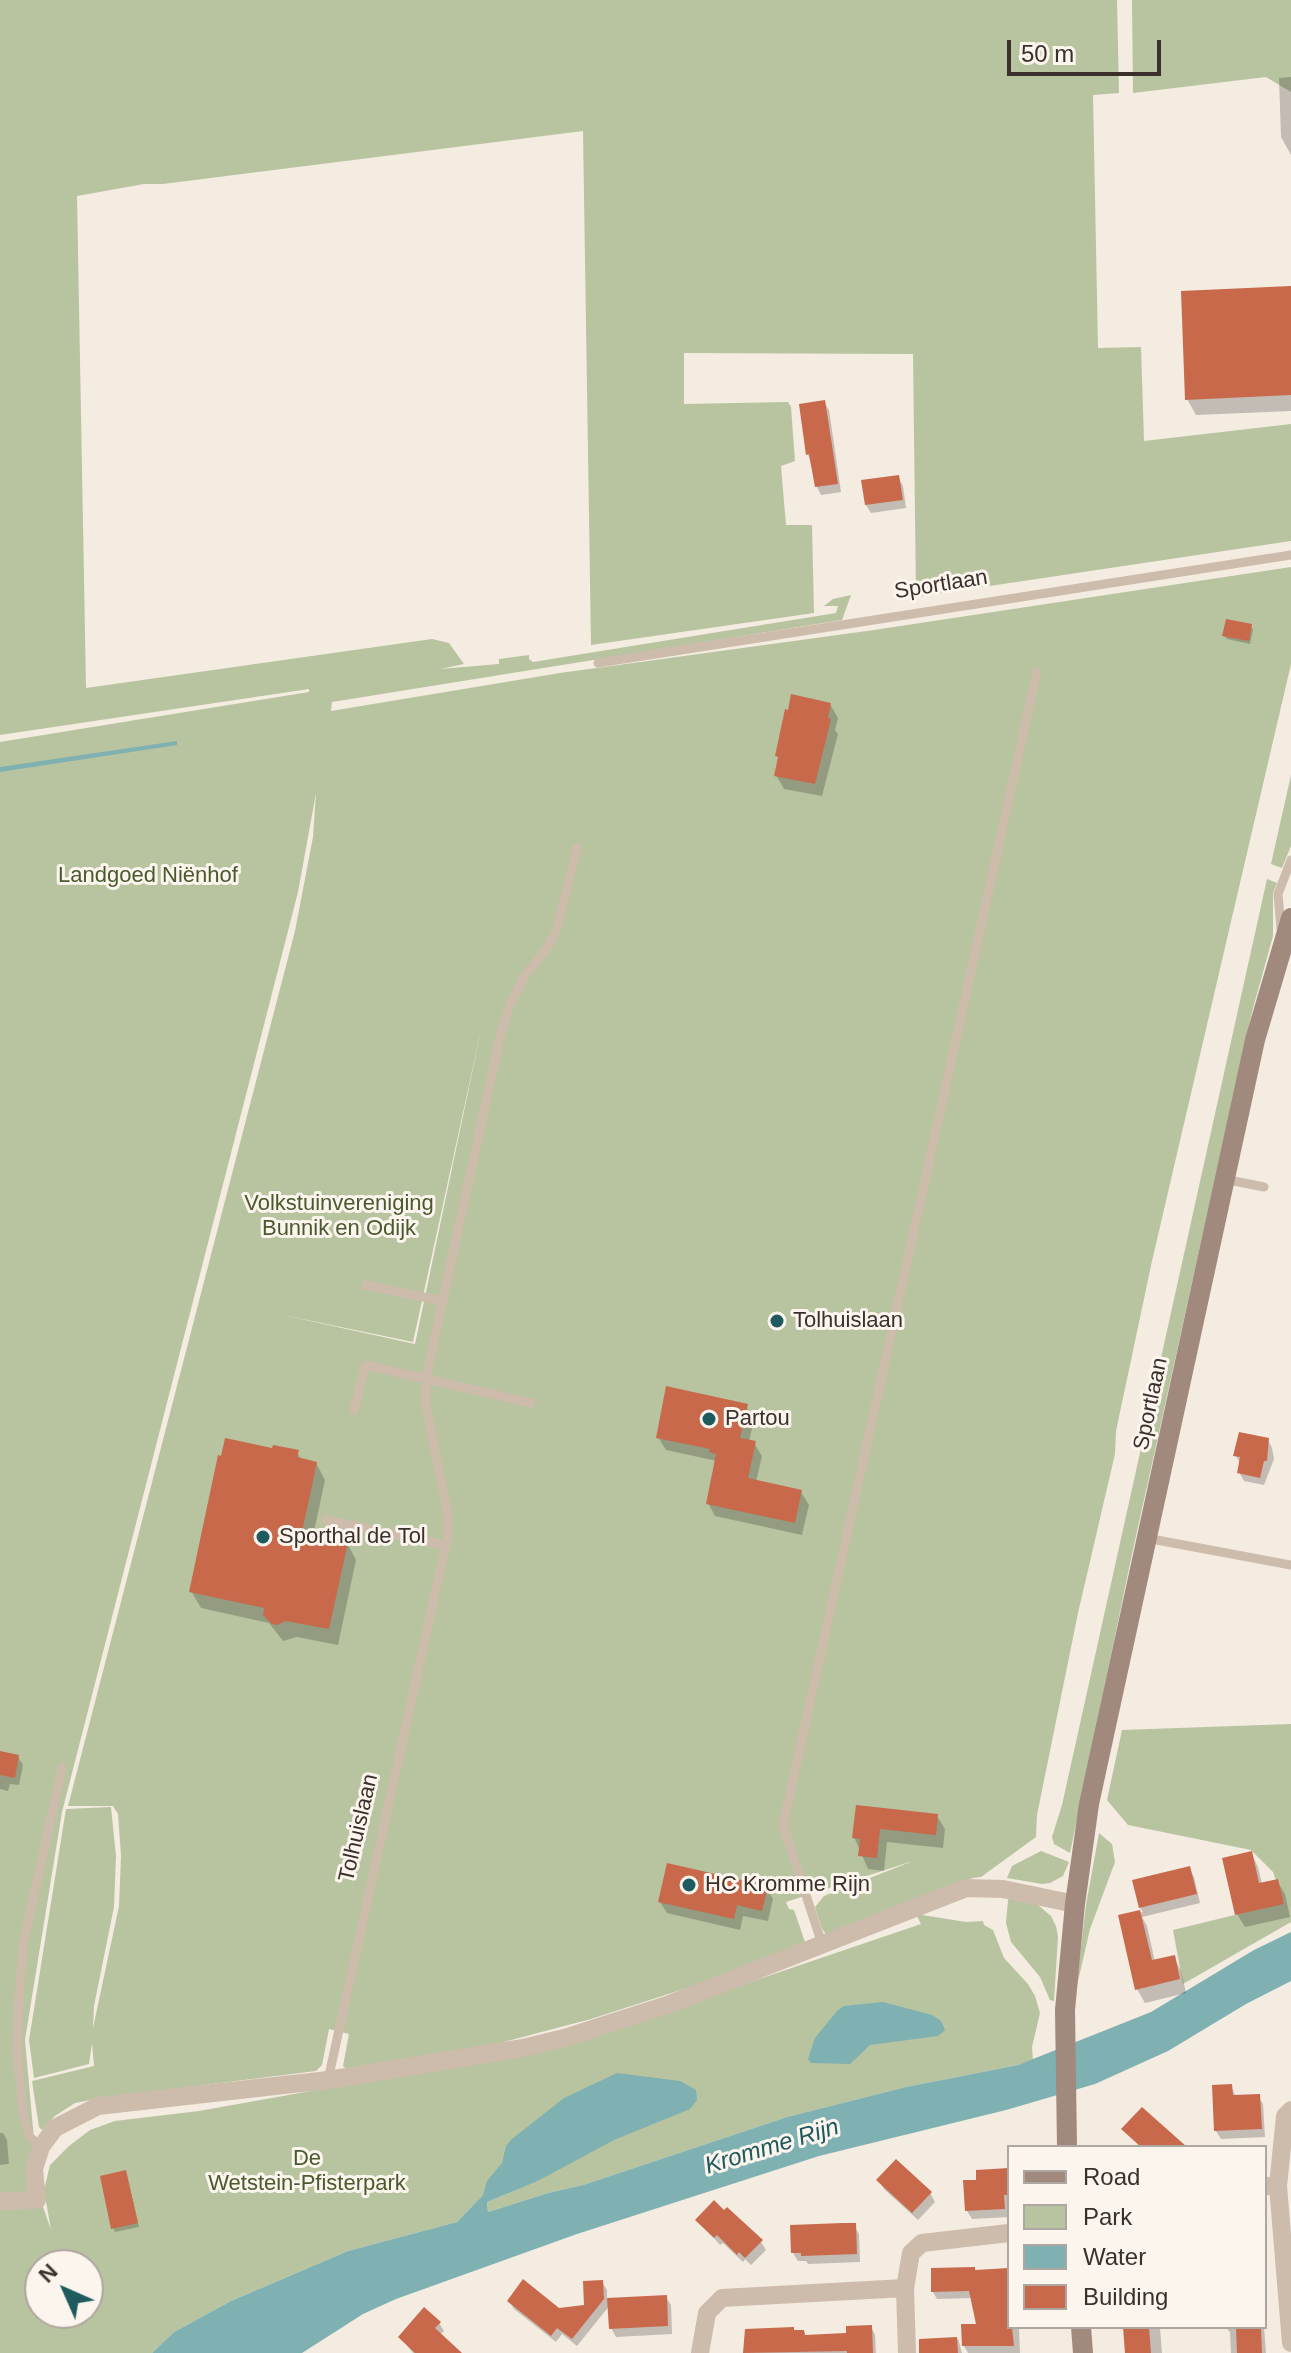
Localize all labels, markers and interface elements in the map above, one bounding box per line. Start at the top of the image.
scale bar [1011,24,1165,74]
text: 50 m [1021,40,1074,67]
street label: Sportlaan [892,565,990,605]
park label: Landgoed Niënhof [58,863,238,889]
park label: Volkstuinvereniging Bunnik en Odijk [244,1191,434,1242]
place label: Tolhuislaan [793,1308,903,1334]
marker: Tolhuislaan [768,1312,786,1330]
street label: Sportlaan [1128,1355,1174,1453]
place label: Partou [725,1406,790,1432]
marker: Partou [700,1410,718,1428]
place label: Sporthal de Tol [279,1524,426,1550]
marker: Sporthal de Tol [254,1528,272,1546]
street label: Tolhuislaan [334,1771,384,1885]
place label: HC Kromme Rijn [705,1872,870,1898]
marker: HC Kromme Rijn [680,1876,698,1894]
water label: Kromme Rijn [701,2113,843,2181]
legend [1007,2145,1267,2329]
park label: De Wetstein-Pfisterpark [208,2146,406,2198]
text: Road [1083,2163,1140,2190]
text: Park [1083,2203,1132,2230]
text: Water [1083,2243,1146,2270]
north arrow [24,2249,104,2329]
text: N [34,2259,63,2288]
text: Building [1083,2283,1168,2310]

